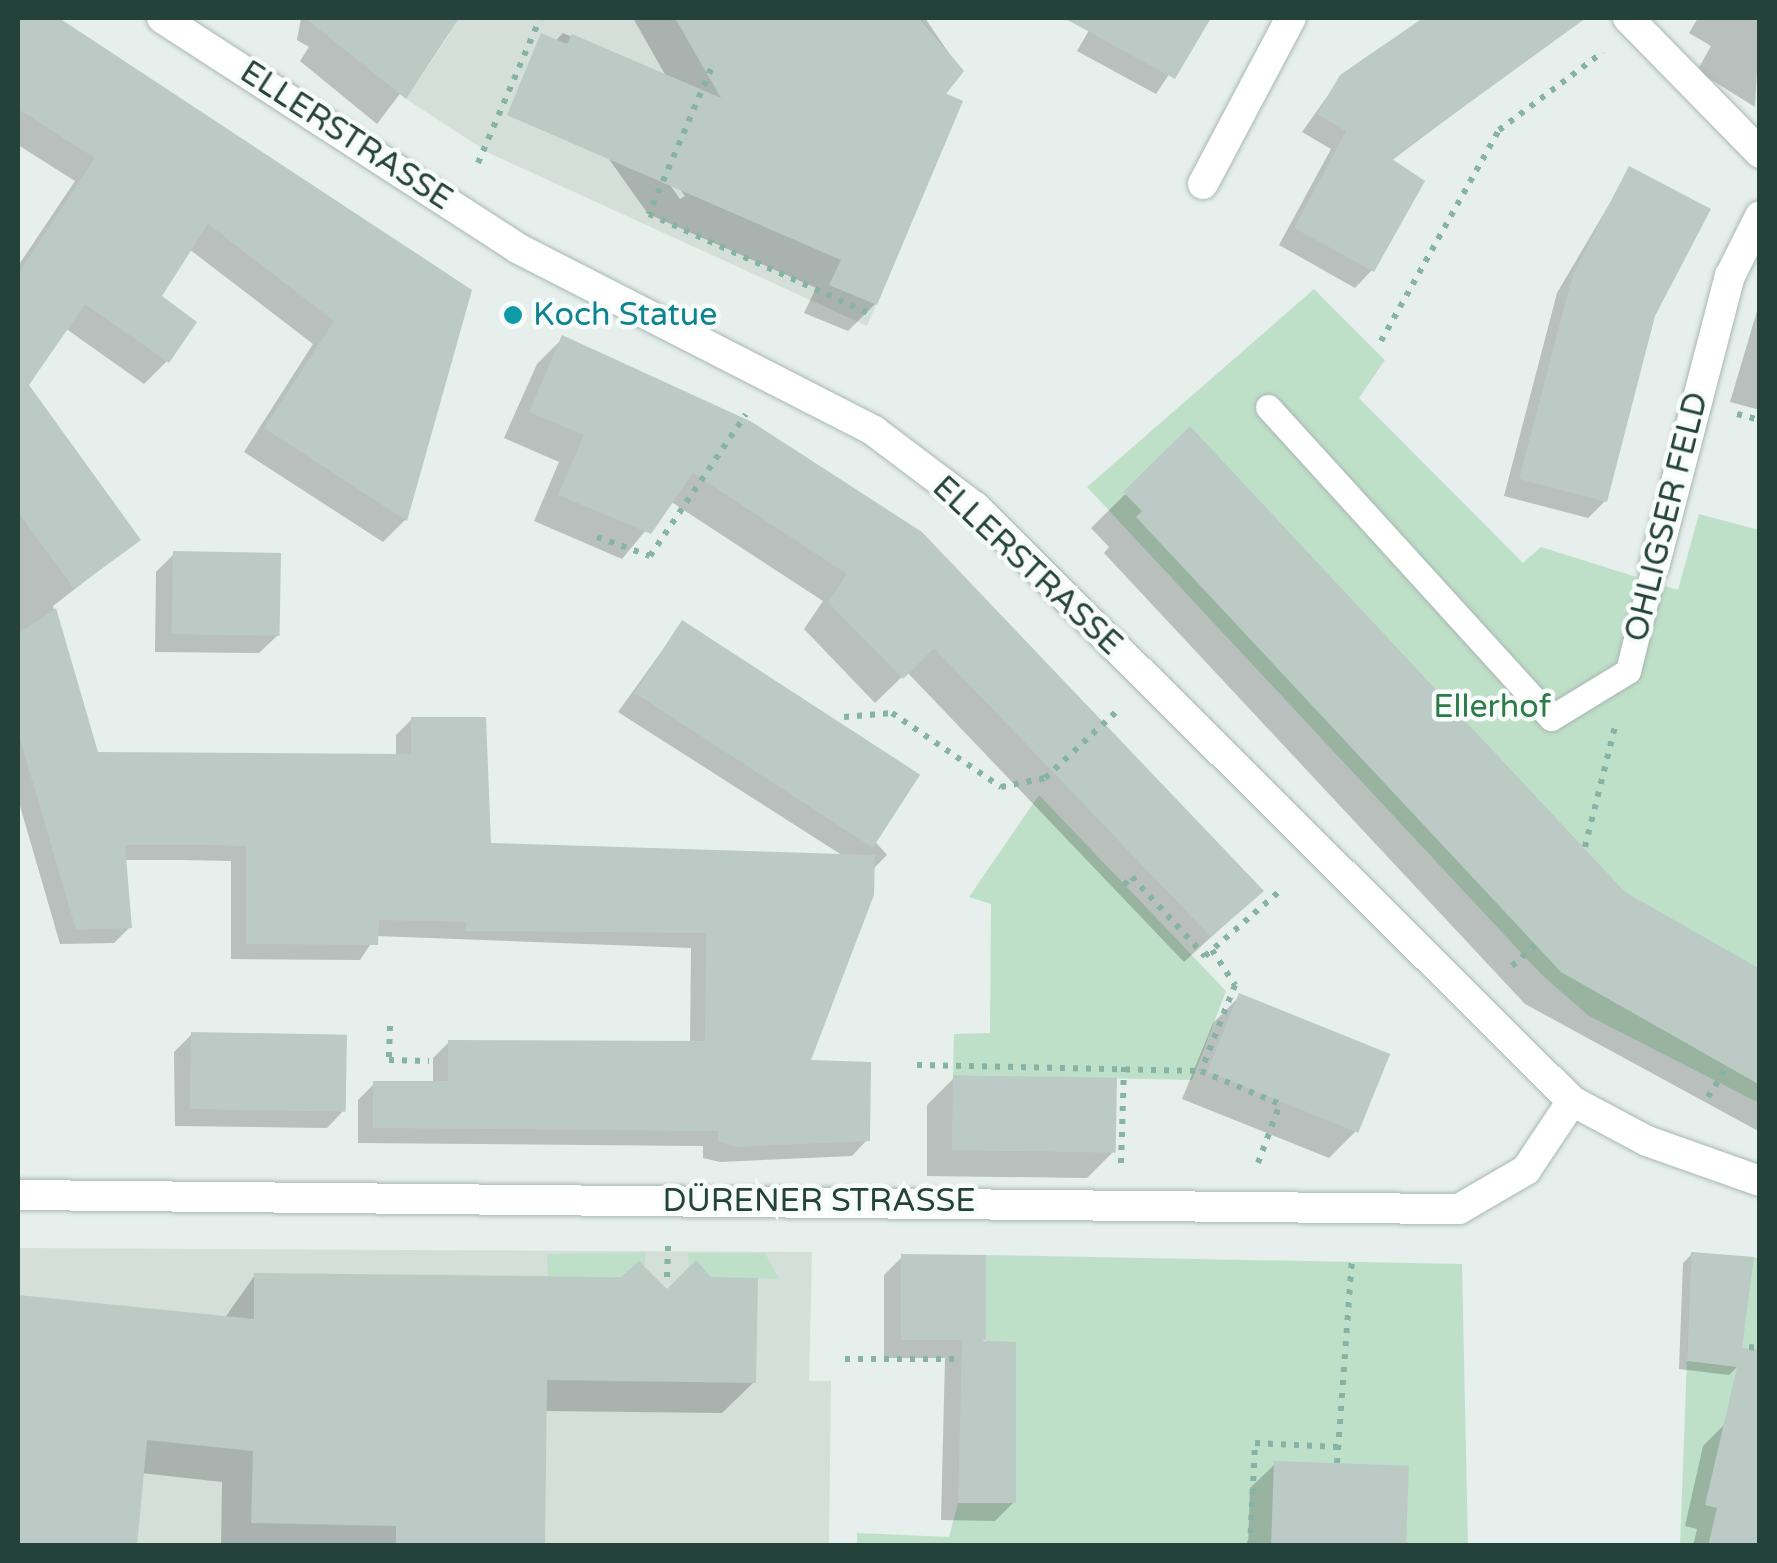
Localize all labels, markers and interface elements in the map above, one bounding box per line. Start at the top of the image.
street label: ELLERSTRASSE [233,53,459,219]
place label: Koch Statue [533,296,717,334]
marker: Koch Statue [502,304,524,326]
street label: OHLIGSER FELD [1617,388,1717,646]
street label: ELLERSTRASSE [924,468,1130,664]
park label: Ellerhof [1433,688,1551,726]
street label: DÜRENER STRASSE [662,1182,976,1220]

